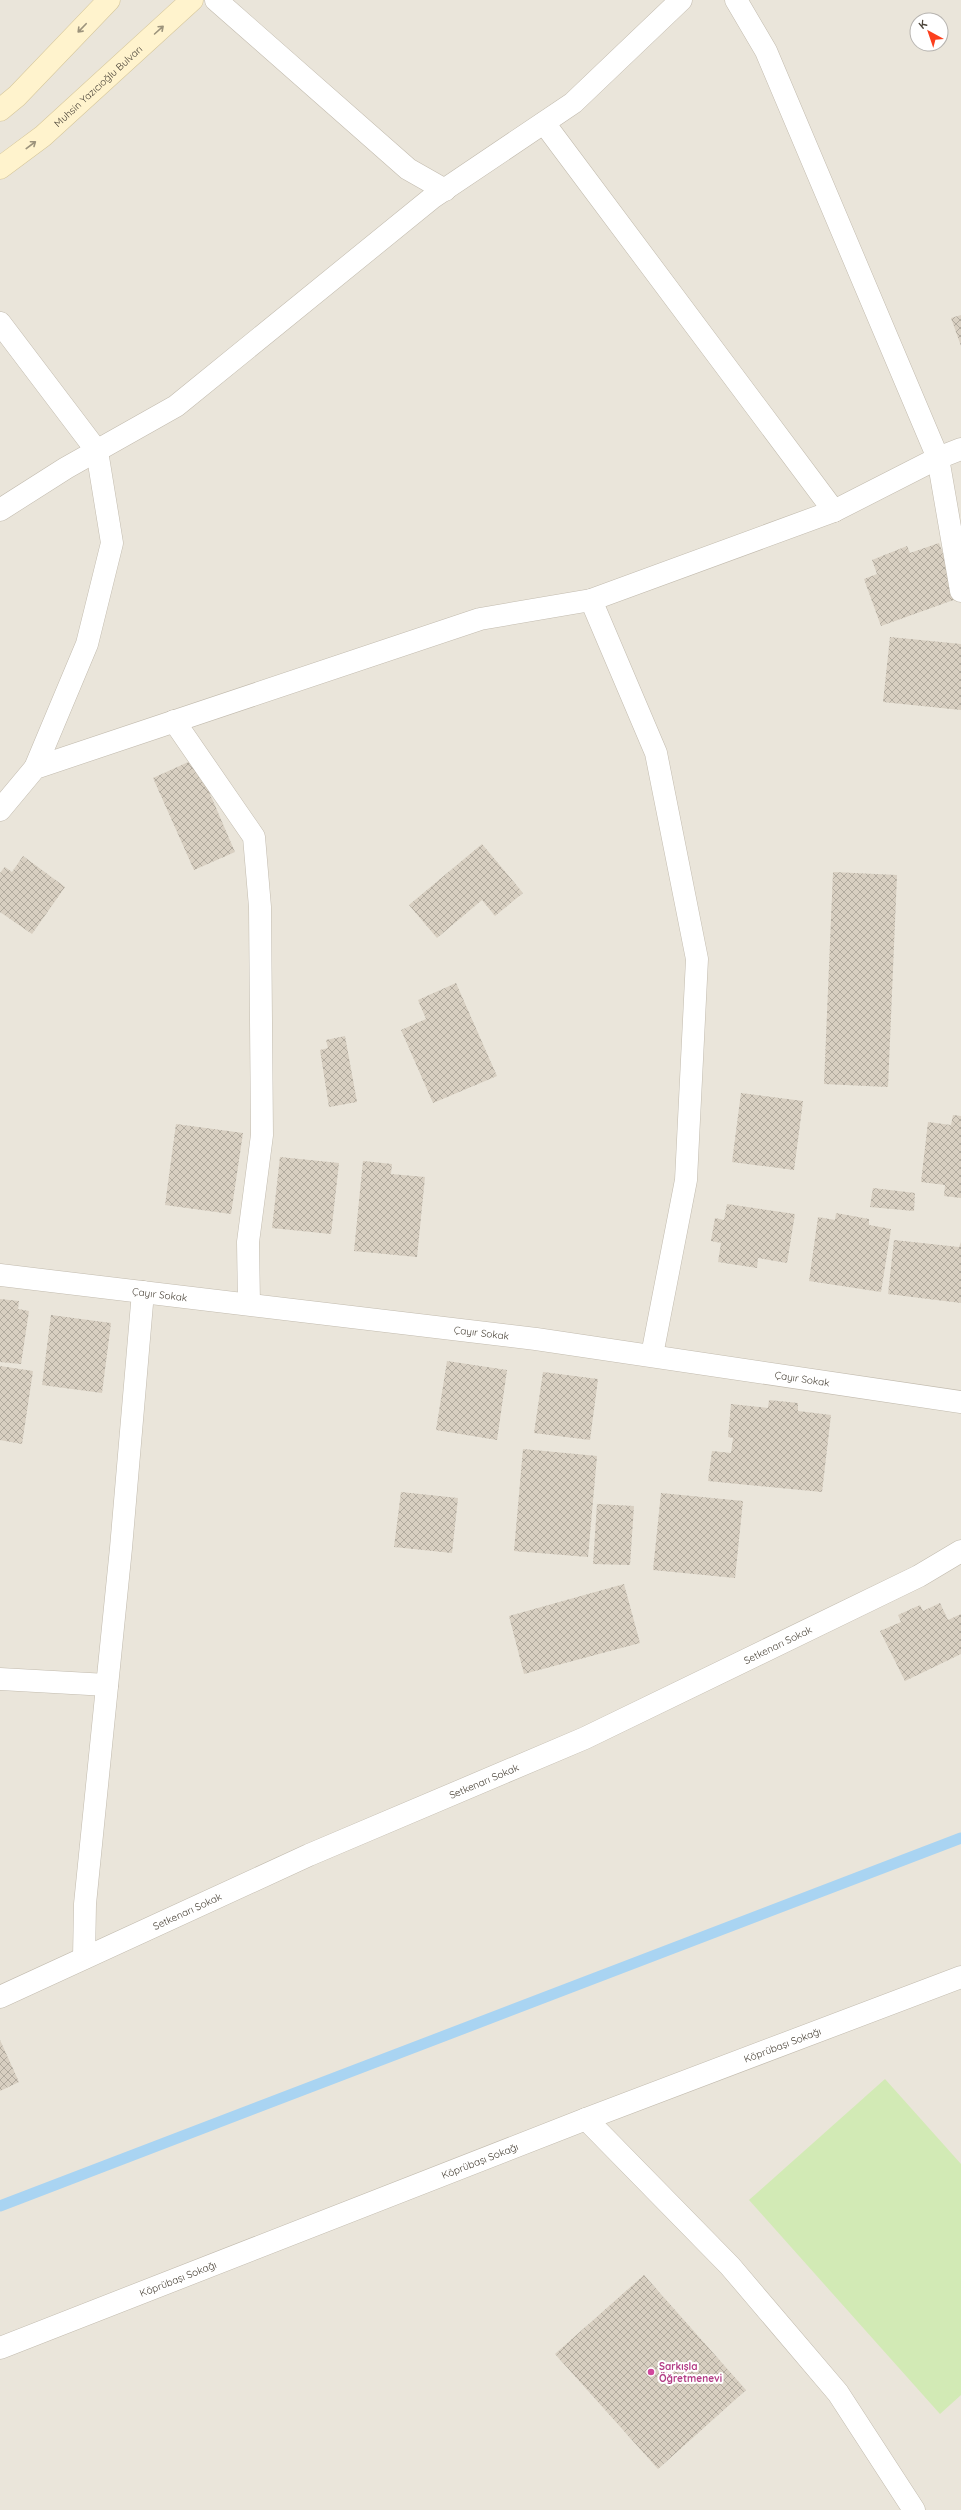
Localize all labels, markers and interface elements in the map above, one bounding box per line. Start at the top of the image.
north arrow [909,12,949,52]
text: K [915,17,930,32]
one-way arrow [77,23,86,33]
one-way arrow [154,25,164,35]
street label: Muhsin Yazıcıoğlu Bulvarı [51,42,145,129]
one-way arrow [26,141,37,149]
street label: Çayır Sokak [132,1284,188,1304]
street label: Çayır Sokak [453,1323,510,1342]
street label: Çayır Sokak [774,1368,831,1389]
street label: Setkenarı Sokak [741,1622,814,1667]
street label: Setkenarı Sokak [447,1760,521,1801]
street label: Setkenarı Sokak [151,1890,224,1932]
street label: Köprübaşı Sokağı [742,2024,823,2065]
street label: Köprübaşı Sokağı [439,2140,520,2181]
street label: Köprübaşı Sokağı [138,2258,218,2299]
place label: Şarkışla Öğretmenevi [659,2360,722,2385]
marker: Şarkışla Öğretmenevi [646,2367,656,2377]

